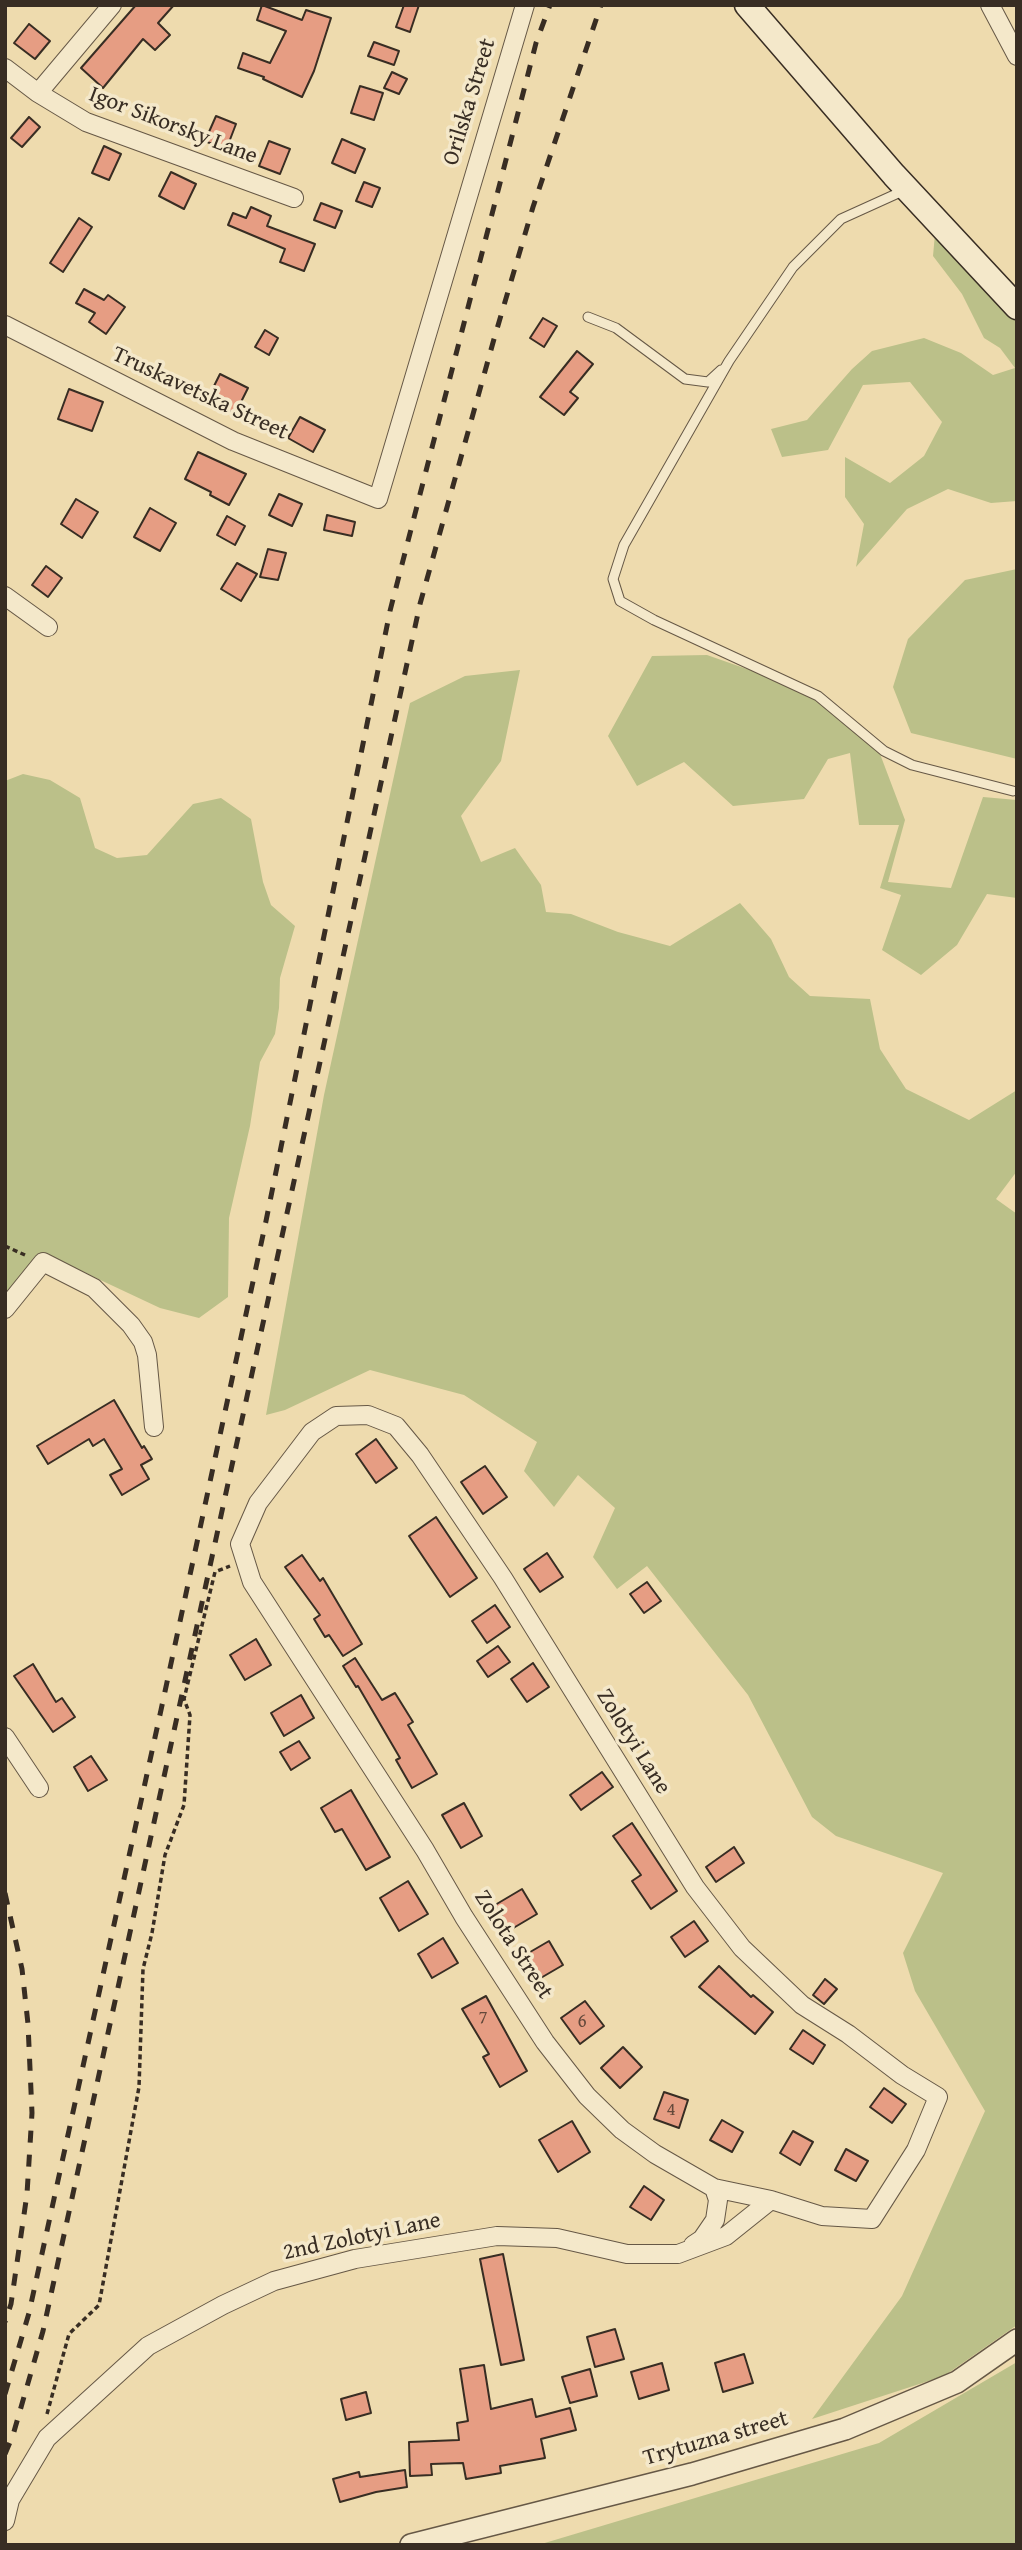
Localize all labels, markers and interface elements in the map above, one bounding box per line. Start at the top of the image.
street label: Orilska Street [438,35,502,169]
street label: Igor Sikorsky Lane [85,81,261,171]
street label: Truskavetska Street [108,341,292,447]
street label: Zolotyi Lane [590,1684,676,1800]
street label: Zolota Street [468,1885,558,2005]
house number: 7 [478,2007,488,2029]
house number: 6 [577,2011,587,2033]
house number: 4 [666,2099,676,2121]
street label: 2nd Zolotyi Lane [281,2207,443,2267]
street label: Trytuzna street [640,2405,792,2473]

